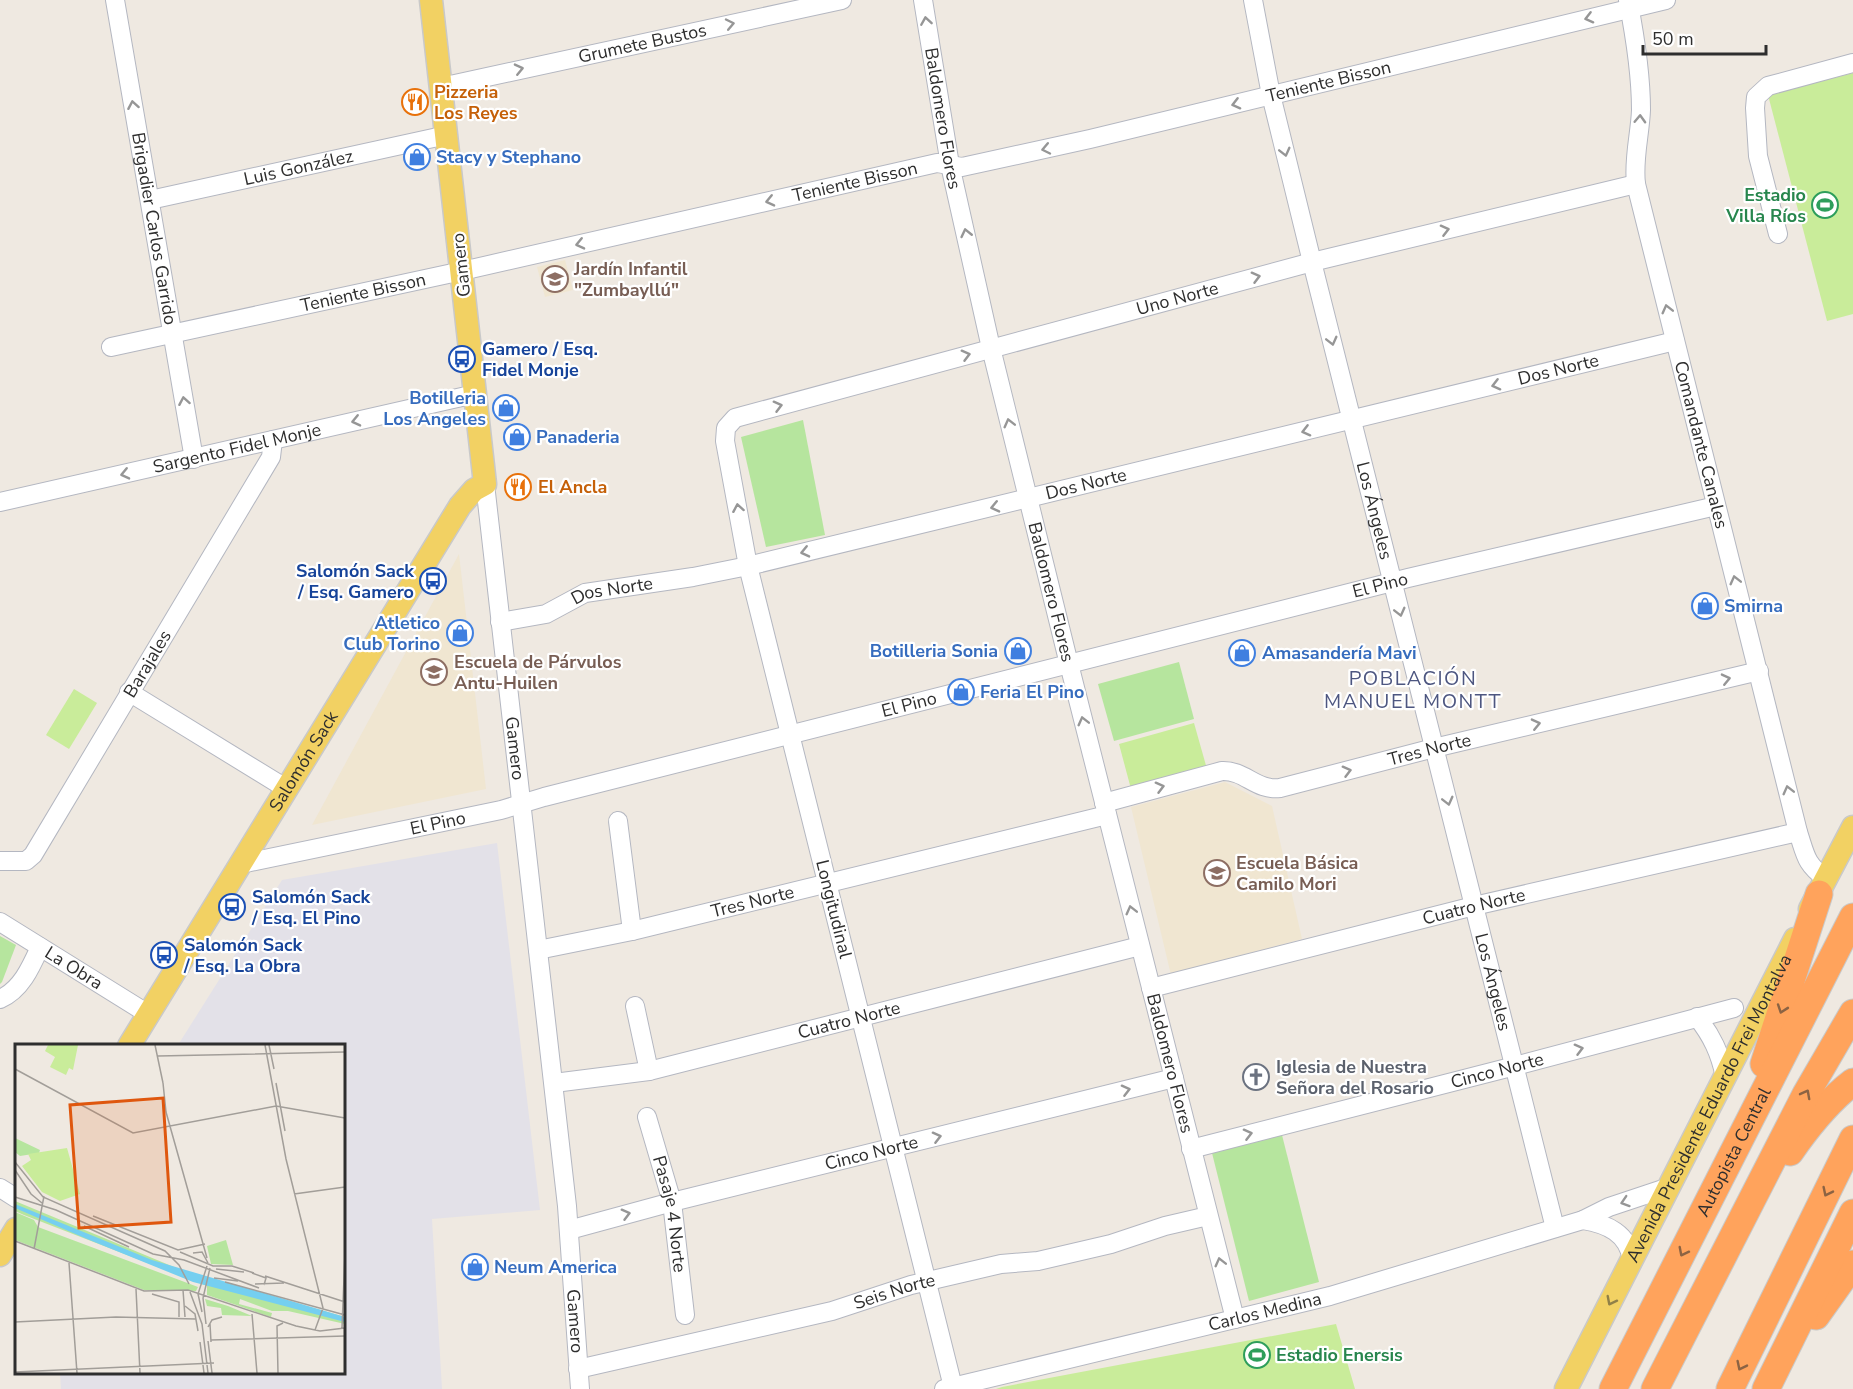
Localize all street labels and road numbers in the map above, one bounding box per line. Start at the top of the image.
street label: Grumete Bustos [576,18,709,69]
street label: Baldomero Flores [919,46,967,191]
street label: Teniente Bisson [1264,55,1393,108]
street label: Brigadier Carlos Garrido [126,131,183,327]
street label: Luis González [241,144,356,191]
street label: Teniente Bisson [790,156,920,208]
street label: Gamero [446,232,476,298]
street label: Teniente Bisson [298,267,428,318]
street label: Uno Norte [1134,276,1221,321]
street label: Dos Norte [1515,348,1601,391]
street label: Comandante Canales [1669,358,1734,531]
street label: Sargento Fidel Monje [151,417,323,479]
street label: Los Ángeles [1351,459,1398,562]
street label: Dos Norte [1043,463,1129,505]
street label: Baldomero Flores [1022,520,1080,664]
street label: El Pino [1350,567,1410,604]
street label: Dos Norte [567,571,654,610]
street label: Barajales [118,625,177,702]
street label: El Pino [879,686,939,723]
street label: Salomón Sack [263,705,344,816]
street label: Gamero [499,715,531,781]
street label: Tres Norte [1385,728,1473,771]
street label: El Pino [408,806,468,841]
street label: Longitudinal [810,857,858,961]
street label: Tres Norte [709,880,797,923]
street label: Cuatro Norte [1420,883,1528,931]
street label: Los Ángeles [1469,930,1517,1033]
street label: La Obra [40,941,107,995]
street label: Avenida Presidente Eduardo Frei Montalva [1620,950,1797,1267]
street label: Baldomero Flores [1141,991,1199,1136]
street label: Cuatro Norte [795,996,903,1045]
street label: Cinco Norte [1448,1047,1546,1094]
street label: Autopista Central [1691,1083,1777,1221]
street label: Cinco Norte [822,1130,920,1176]
street label: Pasaje 4 Norte [647,1153,692,1274]
street label: Seis Norte [850,1268,937,1315]
street label: Carlos Medina [1206,1286,1324,1337]
street label: Gamero [561,1288,589,1354]

